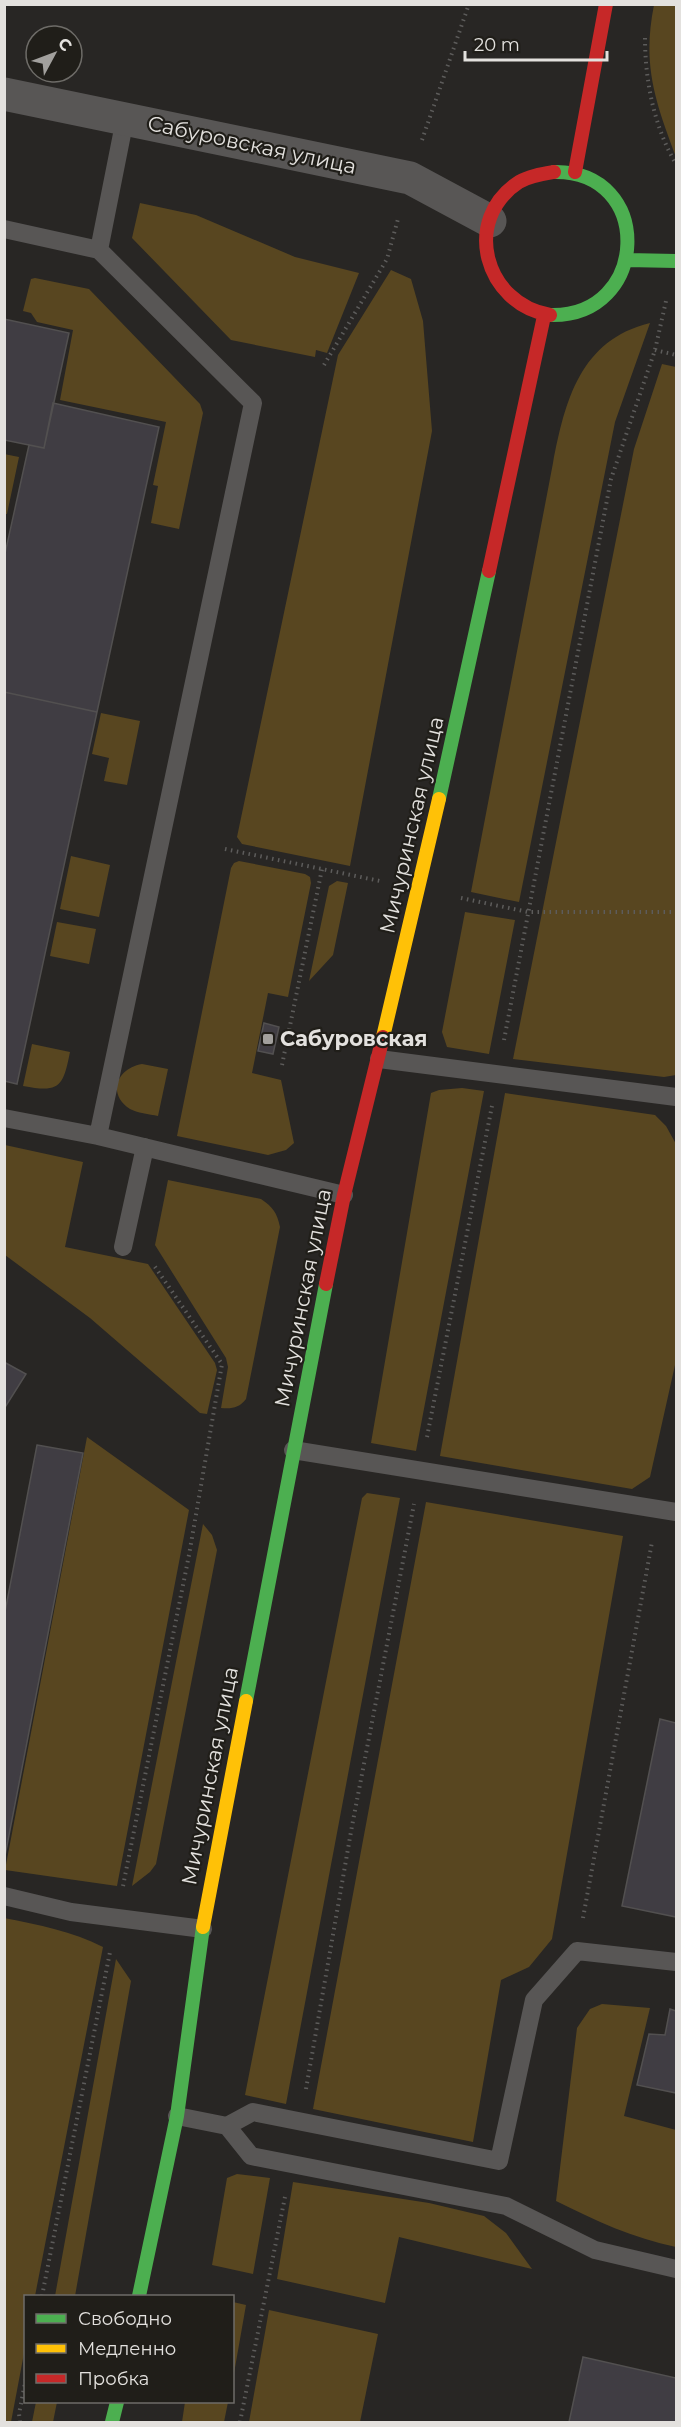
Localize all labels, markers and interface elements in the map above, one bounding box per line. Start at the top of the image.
north arrow [24,24,84,84]
scale bar [465,24,608,62]
text: С [54,34,76,55]
text: 20 m [474,34,520,56]
street label: Сабуровская улица [145,110,359,179]
street label: Мичуринская улица [374,714,449,936]
place label: Сабуровская [280,1026,428,1051]
marker: Сабуровская [261,1032,275,1046]
street label: Мичуринская улица [269,1187,336,1409]
street label: Мичуринская улица [176,1665,243,1887]
legend [24,2295,234,2403]
text: Свободно [78,2308,172,2330]
text: Медленно [78,2338,176,2360]
text: Пробка [78,2368,149,2390]

